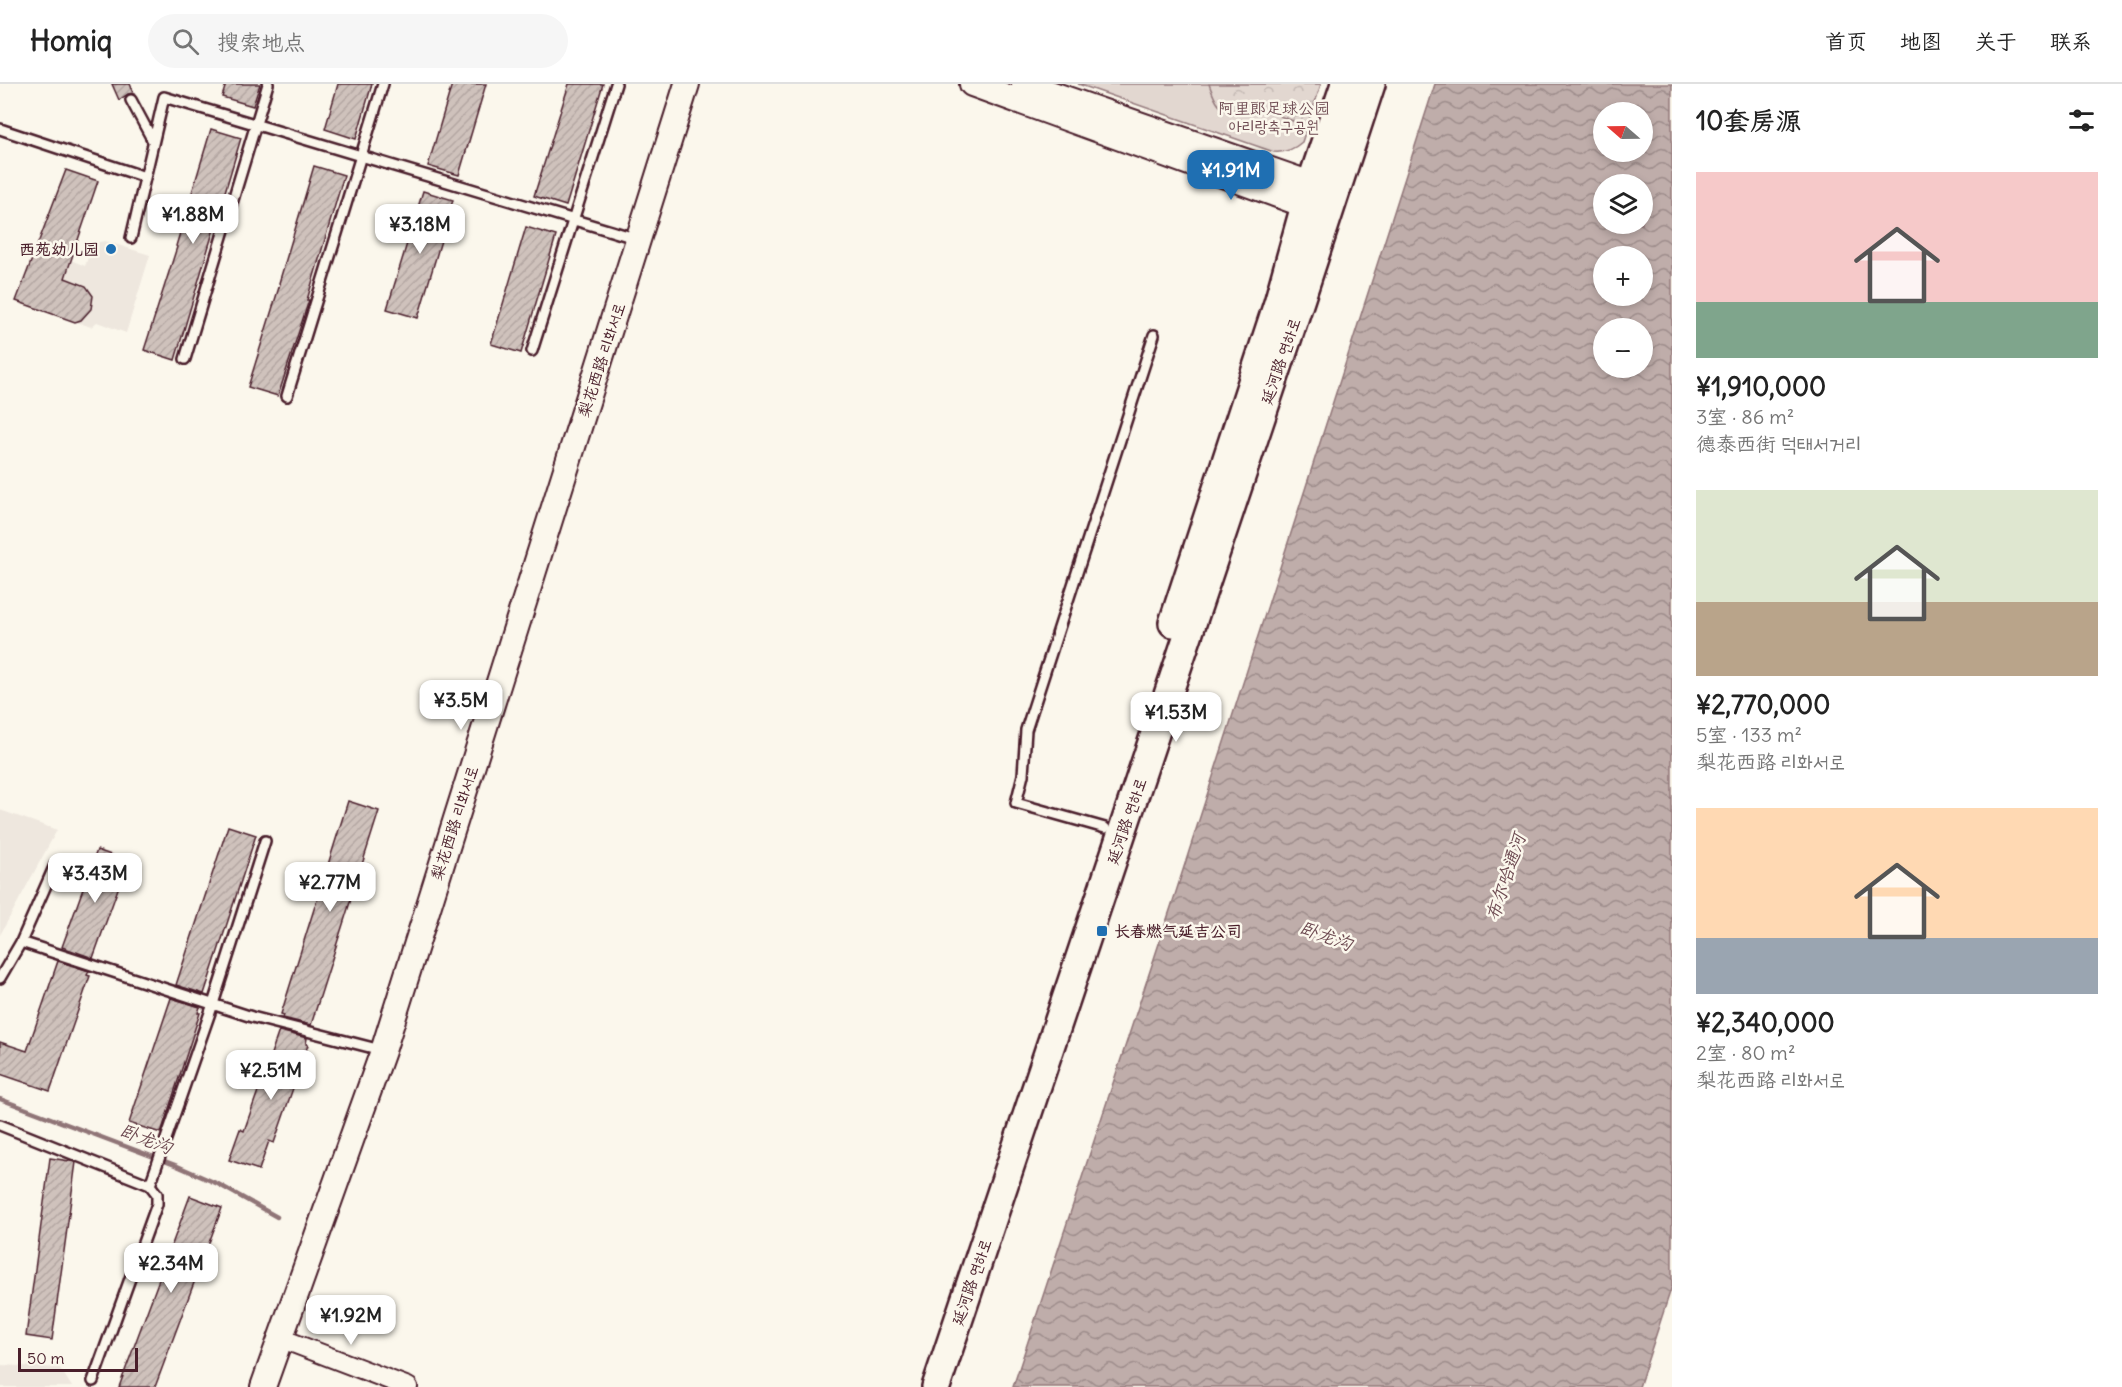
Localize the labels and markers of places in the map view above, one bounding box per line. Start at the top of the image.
pin: ¥1.91M [1182,150,1280,201]
pin: ¥1.88M [144,194,242,245]
pin: ¥3.18M [371,204,469,255]
place label: 西苑幼儿园 [19,239,99,259]
marker: 西苑幼儿园 [104,242,118,256]
pin: ¥3.5M [419,680,503,731]
pin: ¥1.53M [1127,692,1225,743]
pin: ¥3.43M [46,853,144,904]
pin: ¥2.77M [281,862,379,913]
place label: 长春燃气延吉公司 [1114,921,1242,941]
marker: 长春燃气延吉公司 [1095,924,1109,938]
pin: ¥2.51M [222,1050,320,1101]
pin: ¥2.34M [122,1243,220,1294]
pin: ¥1.92M [302,1295,400,1346]

